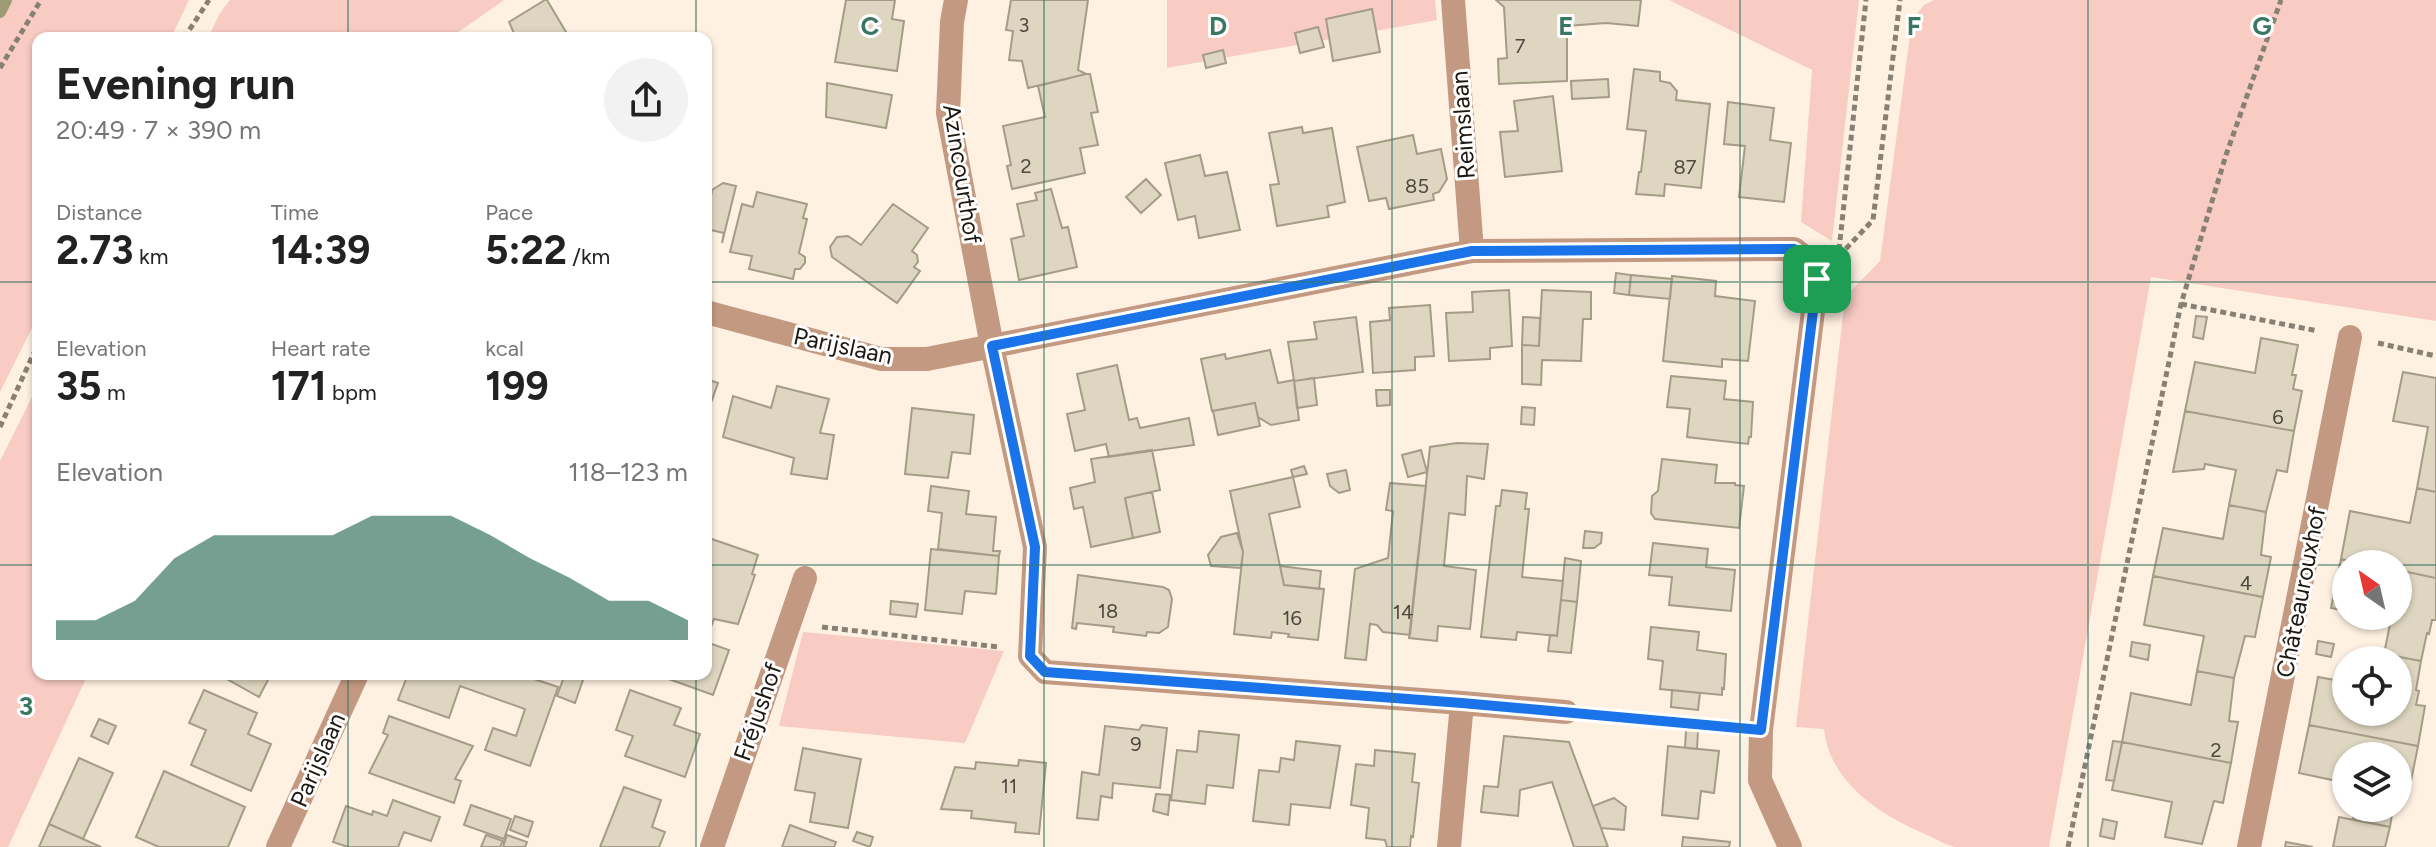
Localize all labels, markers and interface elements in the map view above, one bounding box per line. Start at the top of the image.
text: C [861,10,880,42]
text: D [1209,10,1227,42]
text: E [1558,10,1574,42]
text: F [1907,10,1921,42]
text: G [2252,10,2272,42]
house number: 3 [1019,13,1029,37]
house number: 7 [1515,34,1526,58]
text: Evening run [56,57,295,110]
button: share [604,58,688,142]
street label: Reimslaan [1444,70,1481,180]
street label: Azincourthof [937,102,988,246]
text: 20:49 · 7 × 390 m [56,114,261,146]
house number: 2 [1020,154,1032,178]
house number: 87 [1673,155,1697,179]
house number: 85 [1405,174,1429,198]
text: Distance [56,199,142,226]
text: Time [271,199,319,226]
text: Pace [485,199,533,226]
text: 2.73 [56,226,134,274]
text: 14:39 [271,226,370,274]
text: 5:22 [485,226,567,274]
text: km [134,243,168,270]
text: /km [567,243,610,270]
pin [1783,245,1851,313]
icon: arrive [1795,257,1839,301]
street label: Parijslaan [791,321,895,370]
text: Elevation [56,335,146,362]
text: Heart rate [271,335,371,362]
text: kcal [485,335,524,362]
text: 35 [56,362,101,410]
text: 171 [271,362,327,410]
text: 199 [485,362,549,410]
text: m [101,379,126,406]
text: bpm [327,379,377,406]
house number: 6 [2272,405,2284,429]
text: Elevation [56,456,163,488]
text: 118–123 m [568,456,688,488]
street label: Châteaurouxhof [2270,504,2331,680]
north arrow [2332,550,2412,630]
map controls [2332,550,2412,822]
house number: 4 [2240,571,2252,595]
house number: 18 [1098,599,1118,623]
house number: 14 [1393,600,1413,624]
house number: 16 [1282,606,1302,630]
button: locate [2332,646,2412,726]
street label: Fréjushof [727,659,788,764]
text: 3 [19,690,33,722]
street label: Parijslaan [284,708,351,812]
house number: 9 [1130,732,1142,756]
house number: 2 [2210,738,2222,762]
button: layers [2332,742,2412,822]
house number: 11 [1001,774,1017,798]

